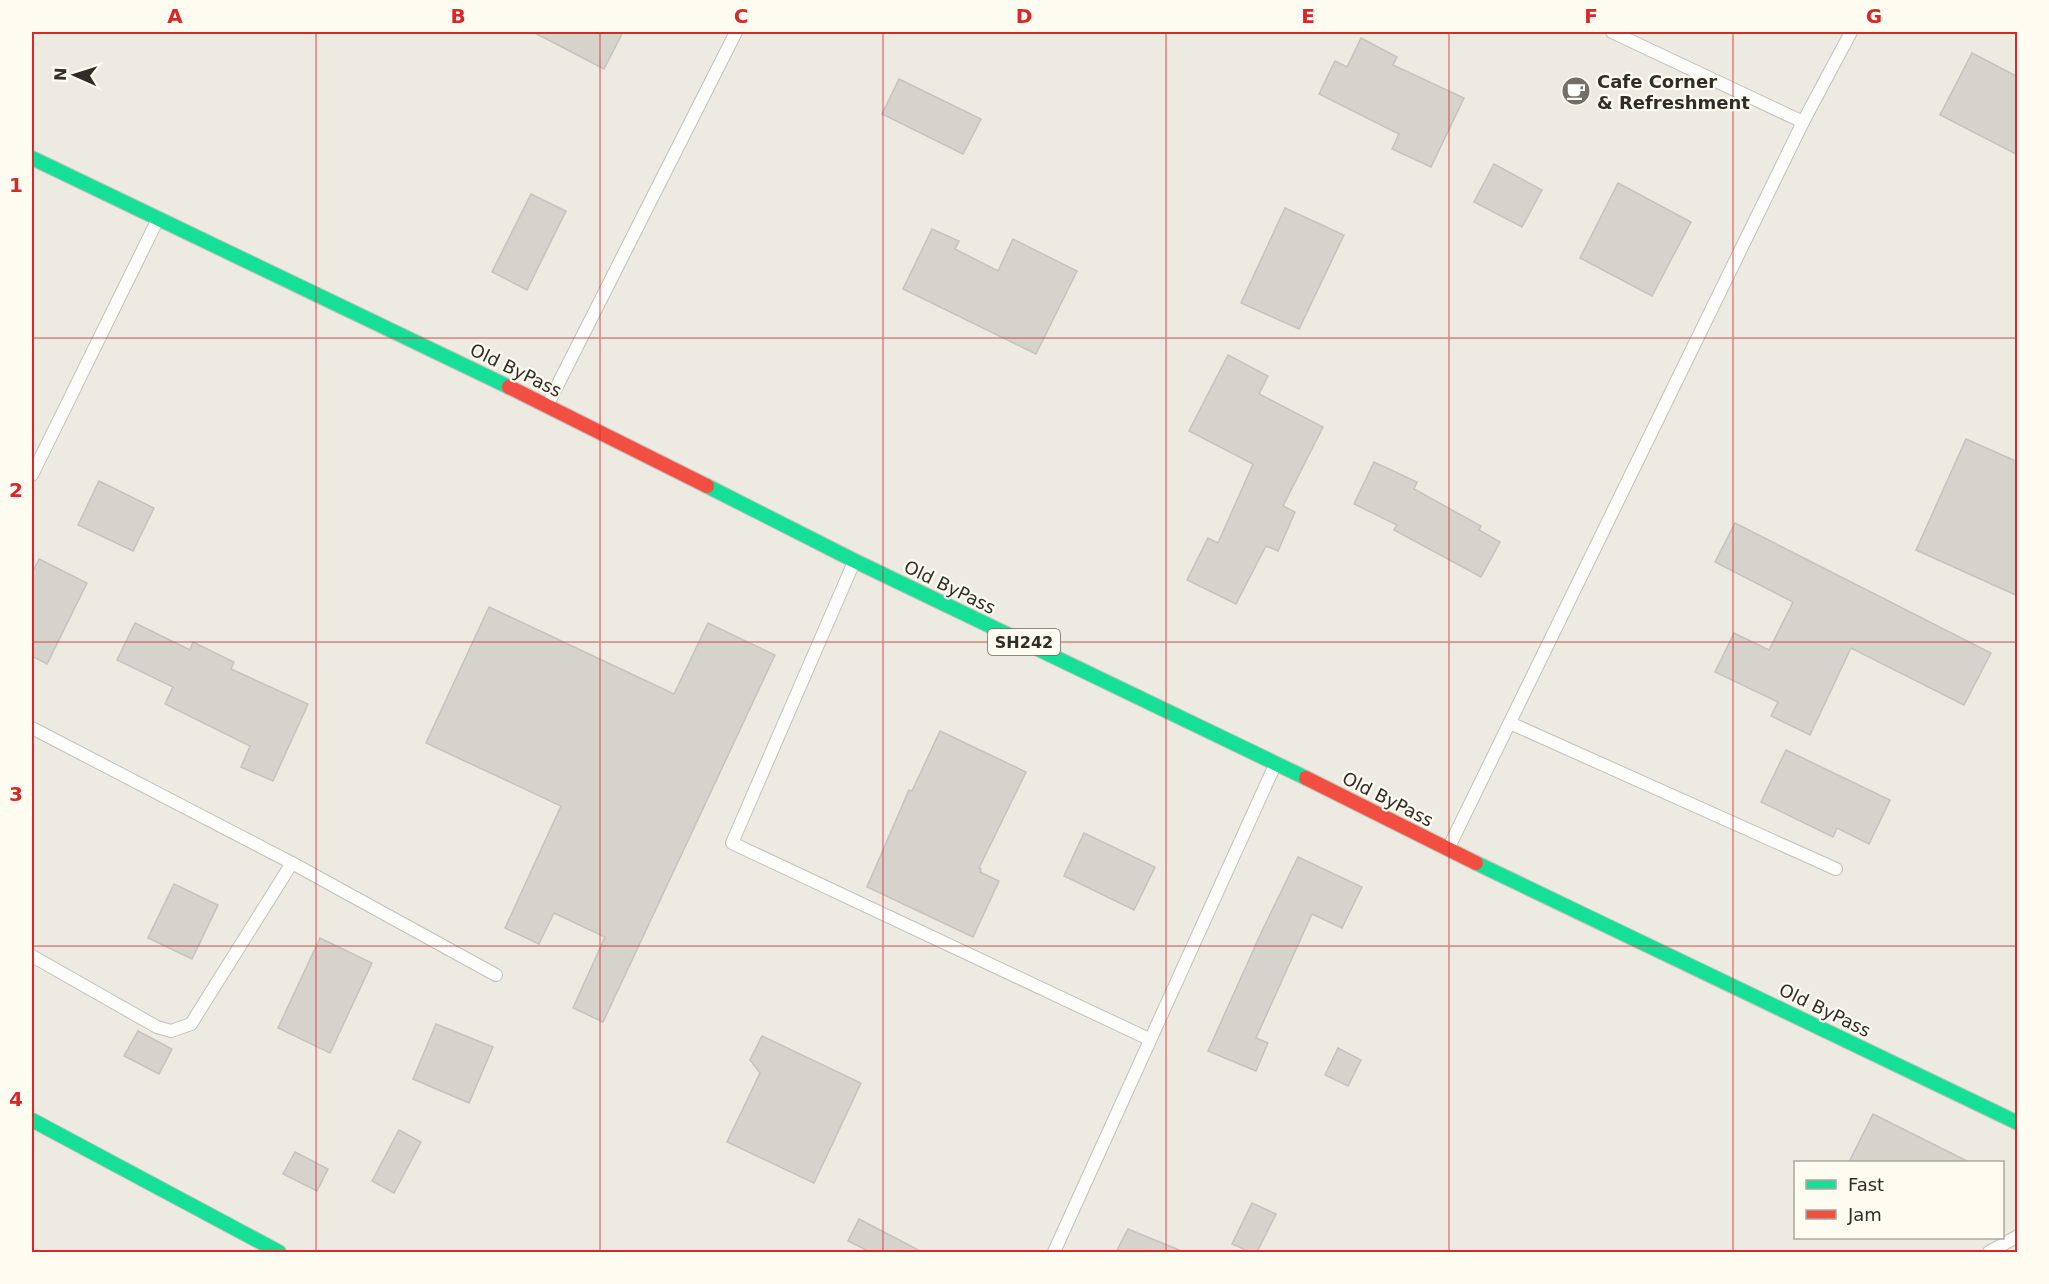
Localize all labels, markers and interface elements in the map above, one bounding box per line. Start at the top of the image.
text: A [167,4,183,28]
text: B [450,4,466,28]
text: C [734,4,748,28]
text: D [1016,4,1032,28]
text: E [1301,4,1315,28]
text: F [1584,4,1598,28]
text: G [1866,4,1882,28]
north arrow [45,45,105,105]
text: N [51,67,70,81]
place label: Cafe Corner & Refreshment [1597,71,1750,113]
cafe icon: Cafe Corner & Refreshment [1560,75,1592,107]
text: 1 [9,173,23,197]
street label: Old ByPass [467,339,565,401]
text: 2 [9,478,23,502]
street label: Old ByPass [901,556,999,618]
road number: SH242 [988,629,1060,655]
street label: Old ByPass [1339,767,1437,831]
text: 3 [9,782,23,806]
street label: Old ByPass [1776,979,1874,1041]
text: 4 [9,1087,23,1111]
legend [1794,1161,2004,1239]
text: Fast [1848,1174,1884,1195]
text: Jam [1847,1204,1882,1225]

